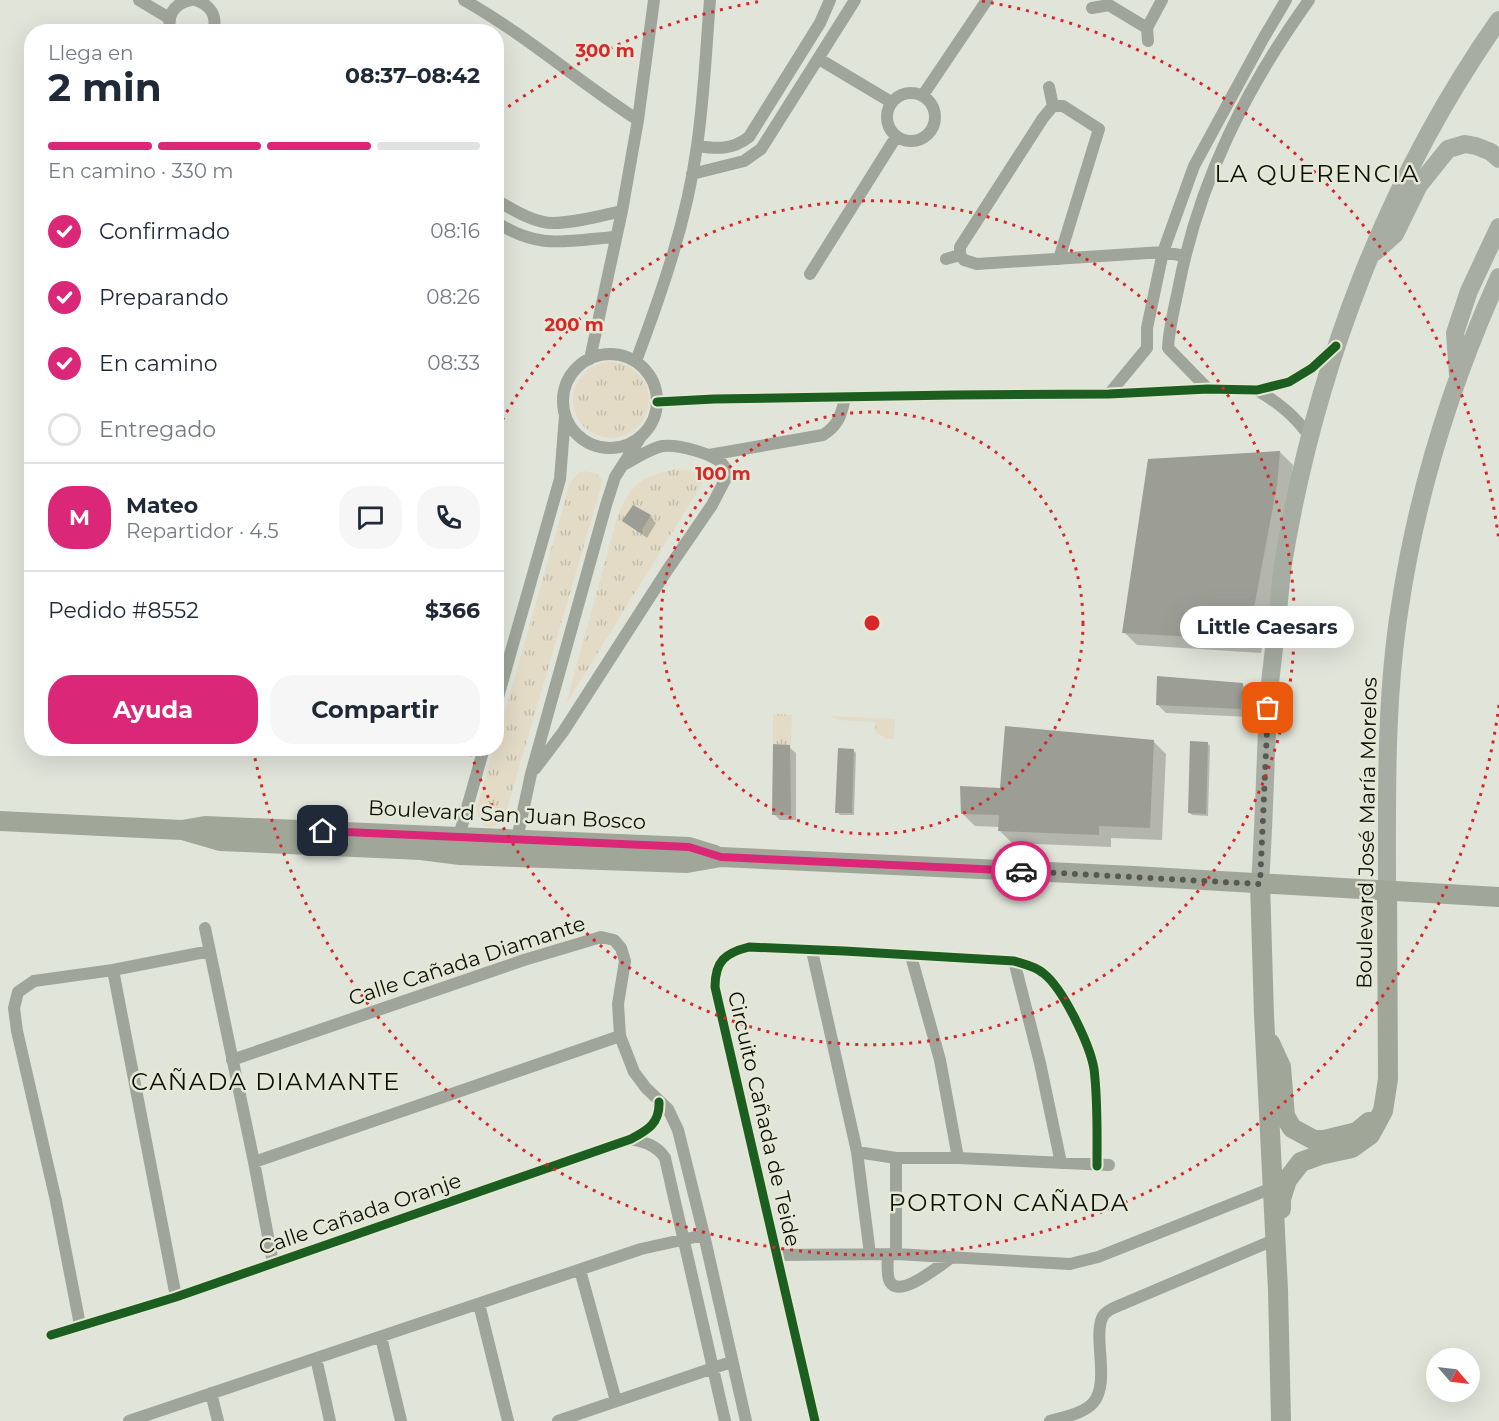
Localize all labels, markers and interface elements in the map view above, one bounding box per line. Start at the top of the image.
text: 300 m [574,40,635,62]
text: Llega en [48,41,134,65]
text: 08:37–08:42 [345,62,480,89]
text: 2 min [48,63,162,111]
text: En camino · 330 m [48,159,234,183]
district label: LA QUERENCIA [1214,159,1420,188]
icon: check [48,215,81,248]
text: Confirmado [99,218,230,245]
text: 08:16 [430,219,480,243]
icon: check [48,281,81,314]
text: Preparando [99,284,228,311]
text: 08:26 [426,285,480,309]
text: 200 m [544,314,604,336]
icon: check [48,347,81,380]
text: En camino [99,350,218,377]
text: 08:33 [427,351,480,375]
text: Entregado [99,416,216,443]
text: 100 m [695,463,751,485]
button: chat [339,486,402,549]
button: phone [417,486,480,549]
text: Mateo [126,492,198,519]
text: M [69,504,90,531]
text: Repartidor · 4.5 [126,519,278,543]
text: Pedido #8552 [48,597,199,624]
text: $366 [425,597,480,624]
callout: Little Caesars [1181,606,1355,648]
centre of rings [862,613,882,633]
text: Little Caesars [1196,615,1338,639]
button: Ayuda [48,675,258,744]
button: Compartir [270,675,480,744]
street label: Boulevard José María Morelos [1351,677,1382,989]
pin [1242,682,1293,733]
icon: bag [1251,691,1284,724]
street label: Boulevard San Juan Bosco [367,795,647,834]
pin [297,805,348,856]
icon: home [306,814,339,847]
courier [991,841,1051,901]
icon: car [1005,855,1038,888]
street label: Calle Cañada Diamante [345,910,588,1011]
street label: Circuito Cañada de Teide [723,989,806,1249]
district label: CAÑADA DIAMANTE [131,1067,401,1096]
street label: Calle Cañada Oranje [255,1167,464,1260]
district label: PORTON CAÑADA [889,1188,1129,1217]
north arrow [1426,1348,1480,1402]
map controls [1426,1348,1480,1402]

